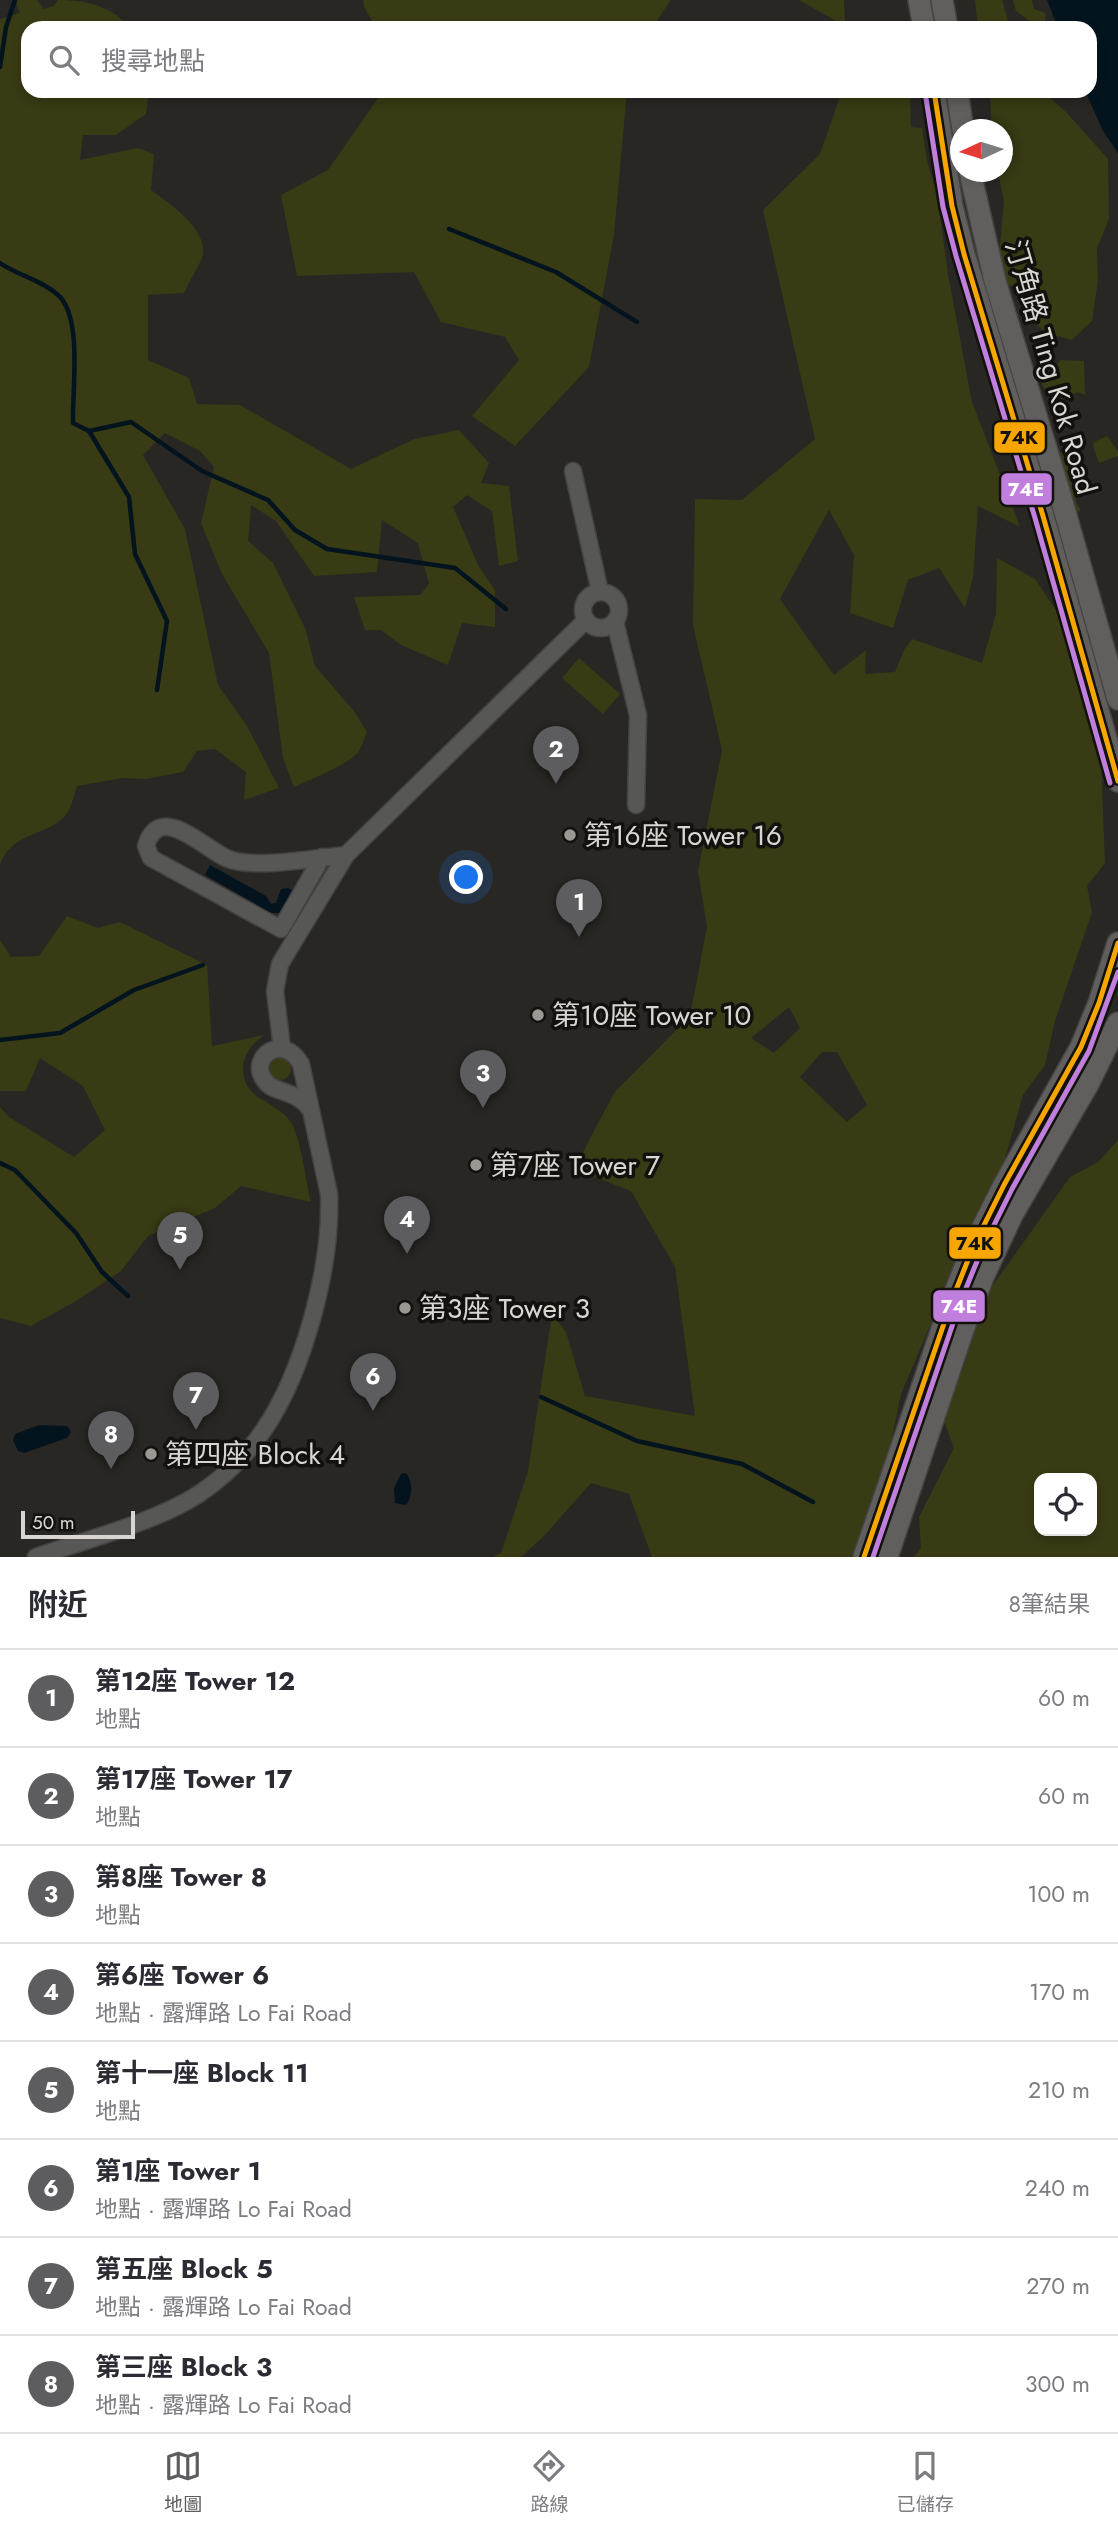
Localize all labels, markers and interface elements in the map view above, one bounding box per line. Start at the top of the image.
search box [21,21,1097,98]
icon: search [45,41,83,79]
text: 搜尋地點 [101,42,205,80]
north arrow [950,119,1013,182]
street label: 汀角路 Ting Kok Road [995,235,1107,499]
line badge: 74K [993,421,1046,454]
text: 74K [1000,424,1039,451]
line badge: 74E [1000,472,1053,506]
text: 74E [1008,476,1044,503]
pin: 2 [533,726,579,784]
place label: 第16座 Tower 16 [584,815,782,856]
marker: 第16座 Tower 16 [562,827,578,843]
your location [449,860,483,894]
pin: 1 [556,879,602,937]
place label: 第10座 Tower 10 [552,995,751,1036]
marker: 第10座 Tower 10 [530,1007,546,1023]
pin: 3 [460,1050,506,1108]
place label: 第7座 Tower 7 [490,1145,660,1186]
marker: 第7座 Tower 7 [468,1157,484,1173]
pin: 4 [384,1196,430,1254]
pin: 5 [157,1212,203,1270]
line badge: 74K [948,1226,1002,1260]
text: 74K [956,1230,995,1257]
place label: 第3座 Tower 3 [419,1288,590,1329]
line badge: 74E [932,1289,986,1323]
text: 74E [941,1293,977,1320]
marker: 第3座 Tower 3 [397,1300,413,1316]
pin: 6 [350,1353,396,1411]
pin: 7 [173,1372,219,1430]
pin: 8 [88,1411,134,1469]
place label: 第四座 Block 4 [165,1434,345,1475]
marker: 第四座 Block 4 [143,1446,159,1462]
map controls [1034,1473,1097,1536]
button: locate [1034,1473,1097,1536]
scale bar [21,1508,135,1540]
text: 50 m [32,1509,75,1536]
text: 附近 [28,1583,88,1626]
text: 8筆結果 [1008,1587,1090,1621]
text: 第12座 Tower 12 [95,1662,295,1700]
text: 1 [45,1681,57,1715]
text: 60 m [1038,1681,1090,1715]
text: 地點 [95,1702,141,1736]
text: 第17座 Tower 17 [95,1760,292,1798]
text: 2 [43,1779,59,1813]
text: 60 m [1038,1779,1090,1813]
text: 地點 [95,1800,141,1834]
text: 第8座 Tower 8 [95,1858,267,1896]
text: 3 [44,1877,58,1911]
text: 100 m [1027,1877,1090,1911]
text: 地點 [95,1898,141,1932]
text: 第6座 Tower 6 [95,1956,269,1994]
text: 4 [43,1975,59,2009]
text: 170 m [1029,1975,1090,2009]
text: 地點 · 露輝路 Lo Fai Road [95,1996,352,2030]
text: 第十一座 Block 11 [95,2054,309,2092]
text: 5 [44,2073,58,2107]
text: 210 m [1028,2073,1090,2107]
text: 地點 [95,2094,141,2128]
text: 第1座 Tower 1 [95,2152,261,2190]
text: 6 [43,2171,59,2205]
text: 240 m [1025,2171,1090,2205]
text: 地點 · 露輝路 Lo Fai Road [95,2192,352,2226]
text: 第五座 Block 5 [95,2250,273,2288]
text: 7 [44,2269,58,2303]
text: 270 m [1026,2269,1090,2303]
text: 地點 · 露輝路 Lo Fai Road [95,2290,352,2324]
text: 第三座 Block 3 [95,2348,272,2386]
text: 8 [44,2367,58,2401]
text: 300 m [1025,2367,1090,2401]
text: 地點 · 露輝路 Lo Fai Road [95,2388,352,2422]
tab: 地圖 [164,2447,202,2518]
tab: 路線 [530,2447,569,2518]
tab: 已儲存 [897,2447,954,2518]

